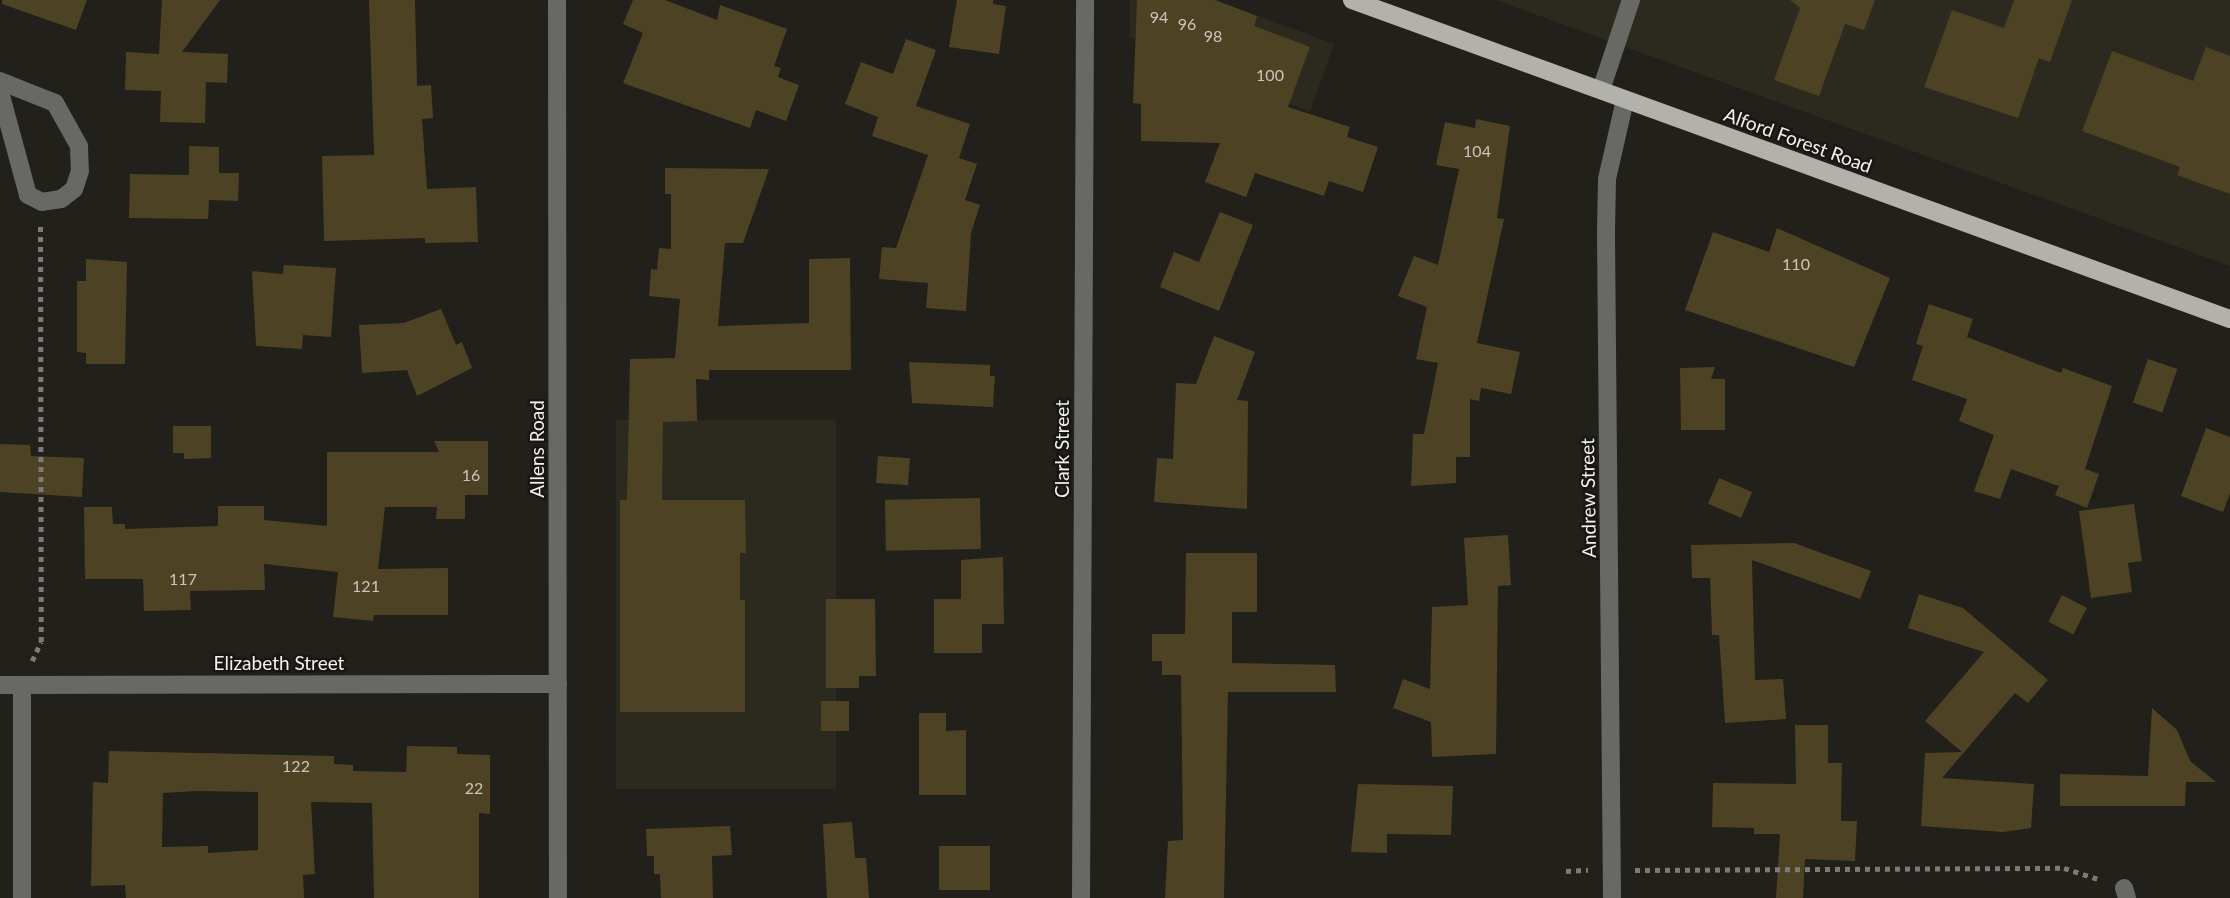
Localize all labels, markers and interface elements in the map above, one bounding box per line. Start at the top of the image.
house number: 94 [1150,7,1168,27]
house number: 96 [1178,14,1196,34]
house number: 98 [1204,26,1222,46]
house number: 100 [1256,65,1284,85]
street label: Alford Forest Road [1721,103,1875,177]
house number: 104 [1463,141,1491,161]
house number: 110 [1782,254,1810,274]
street label: Allens Road [526,400,548,498]
street label: Clark Street [1051,400,1073,498]
street label: Andrew Street [1576,438,1600,558]
house number: 16 [462,465,480,485]
house number: 117 [169,569,197,589]
house number: 121 [352,576,380,596]
street label: Elizabeth Street [214,652,344,674]
house number: 122 [282,756,310,776]
house number: 22 [465,778,483,798]

